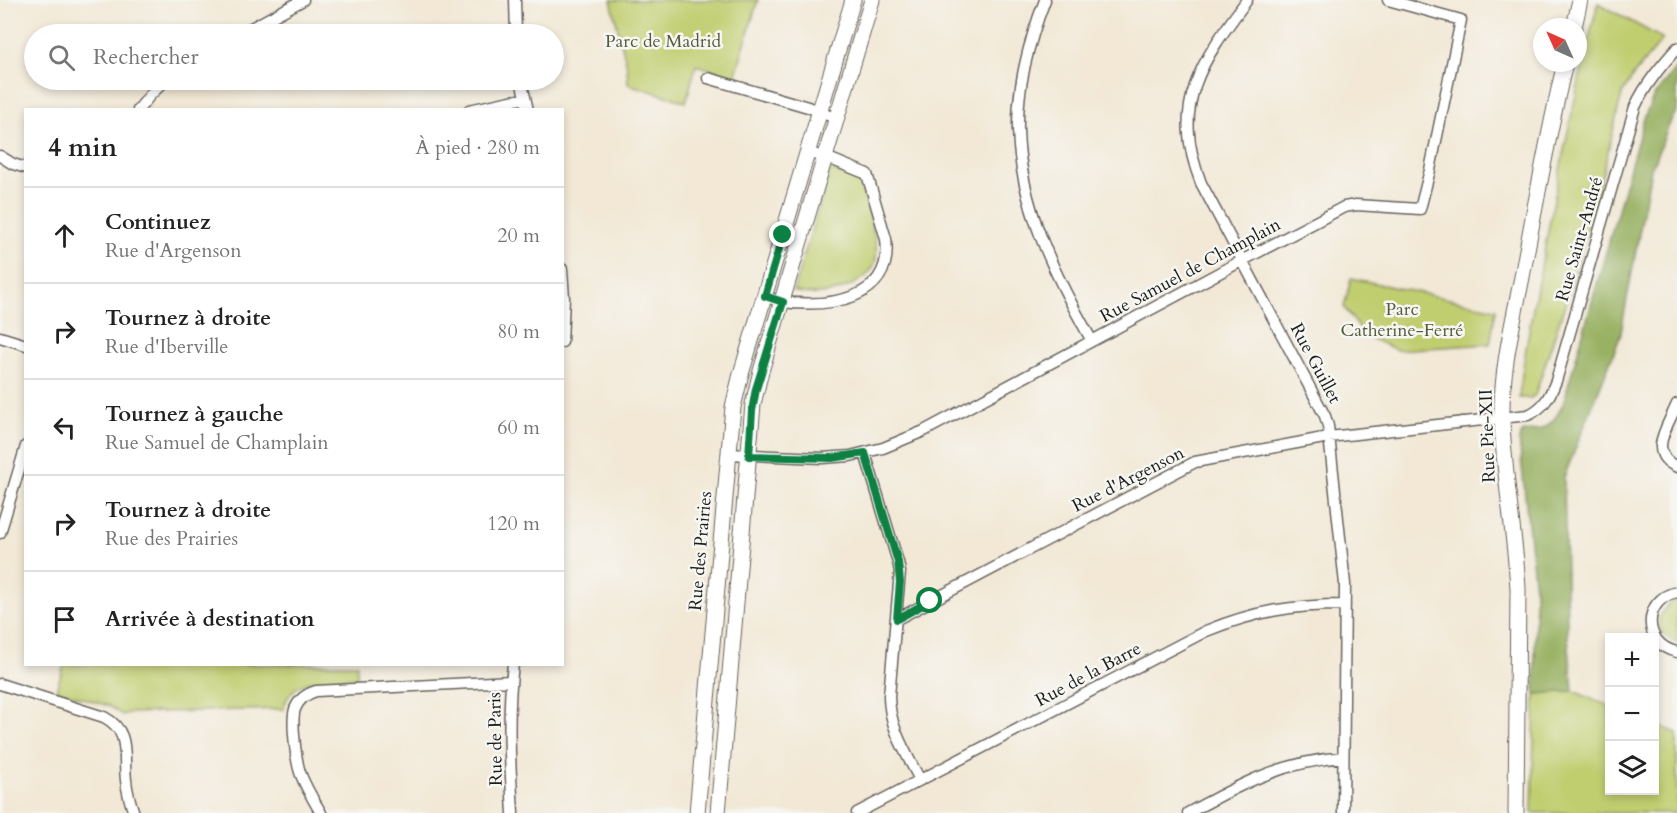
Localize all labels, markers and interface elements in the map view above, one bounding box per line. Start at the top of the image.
north arrow [1533,18,1587,72]
search box [24,24,564,90]
park label: Parc de Madrid [605,29,721,54]
icon: search [45,41,78,74]
text: Rechercher [93,42,198,72]
text: 4 min [48,130,117,165]
text: À pied · 280 m [416,134,540,161]
street label: Rue Saint-André [1550,174,1609,304]
text: Continuez [105,207,211,237]
street label: Rue Samuel de Champlain [1095,212,1286,329]
icon: ahead [48,219,81,252]
route end [769,221,795,247]
text: 20 m [497,222,540,249]
text: Rue d'Argenson [105,237,242,264]
park label: Parc Catherine-Ferré [1340,297,1464,343]
text: Tournez à droite [105,303,271,333]
icon: right [48,315,81,348]
text: 80 m [497,318,540,345]
street label: Rue Guillet [1284,319,1347,408]
text: Rue d'Iberville [105,333,228,360]
street label: Rue Pie-XII [1473,389,1502,483]
text: Tournez à gauche [105,399,284,429]
icon: left [48,411,81,444]
text: 60 m [497,414,540,441]
text: Rue Samuel de Champlain [105,429,329,456]
street label: Rue d'Argenson [1068,440,1189,518]
street label: Rue des Prairies [683,490,718,612]
text: Tournez à droite [105,495,271,525]
icon: right [48,507,81,540]
text: 120 m [487,510,540,537]
text: Rue des Prairies [105,525,238,552]
route start [916,587,942,613]
icon: arrive [48,603,81,636]
text: Arrivée à destination [105,604,315,634]
map controls [1605,633,1659,795]
button: + [1605,633,1659,687]
street label: Rue de la Barre [1031,636,1146,713]
button: − [1605,687,1659,741]
street label: Rue de Paris [482,692,509,786]
button: layers [1605,741,1659,795]

